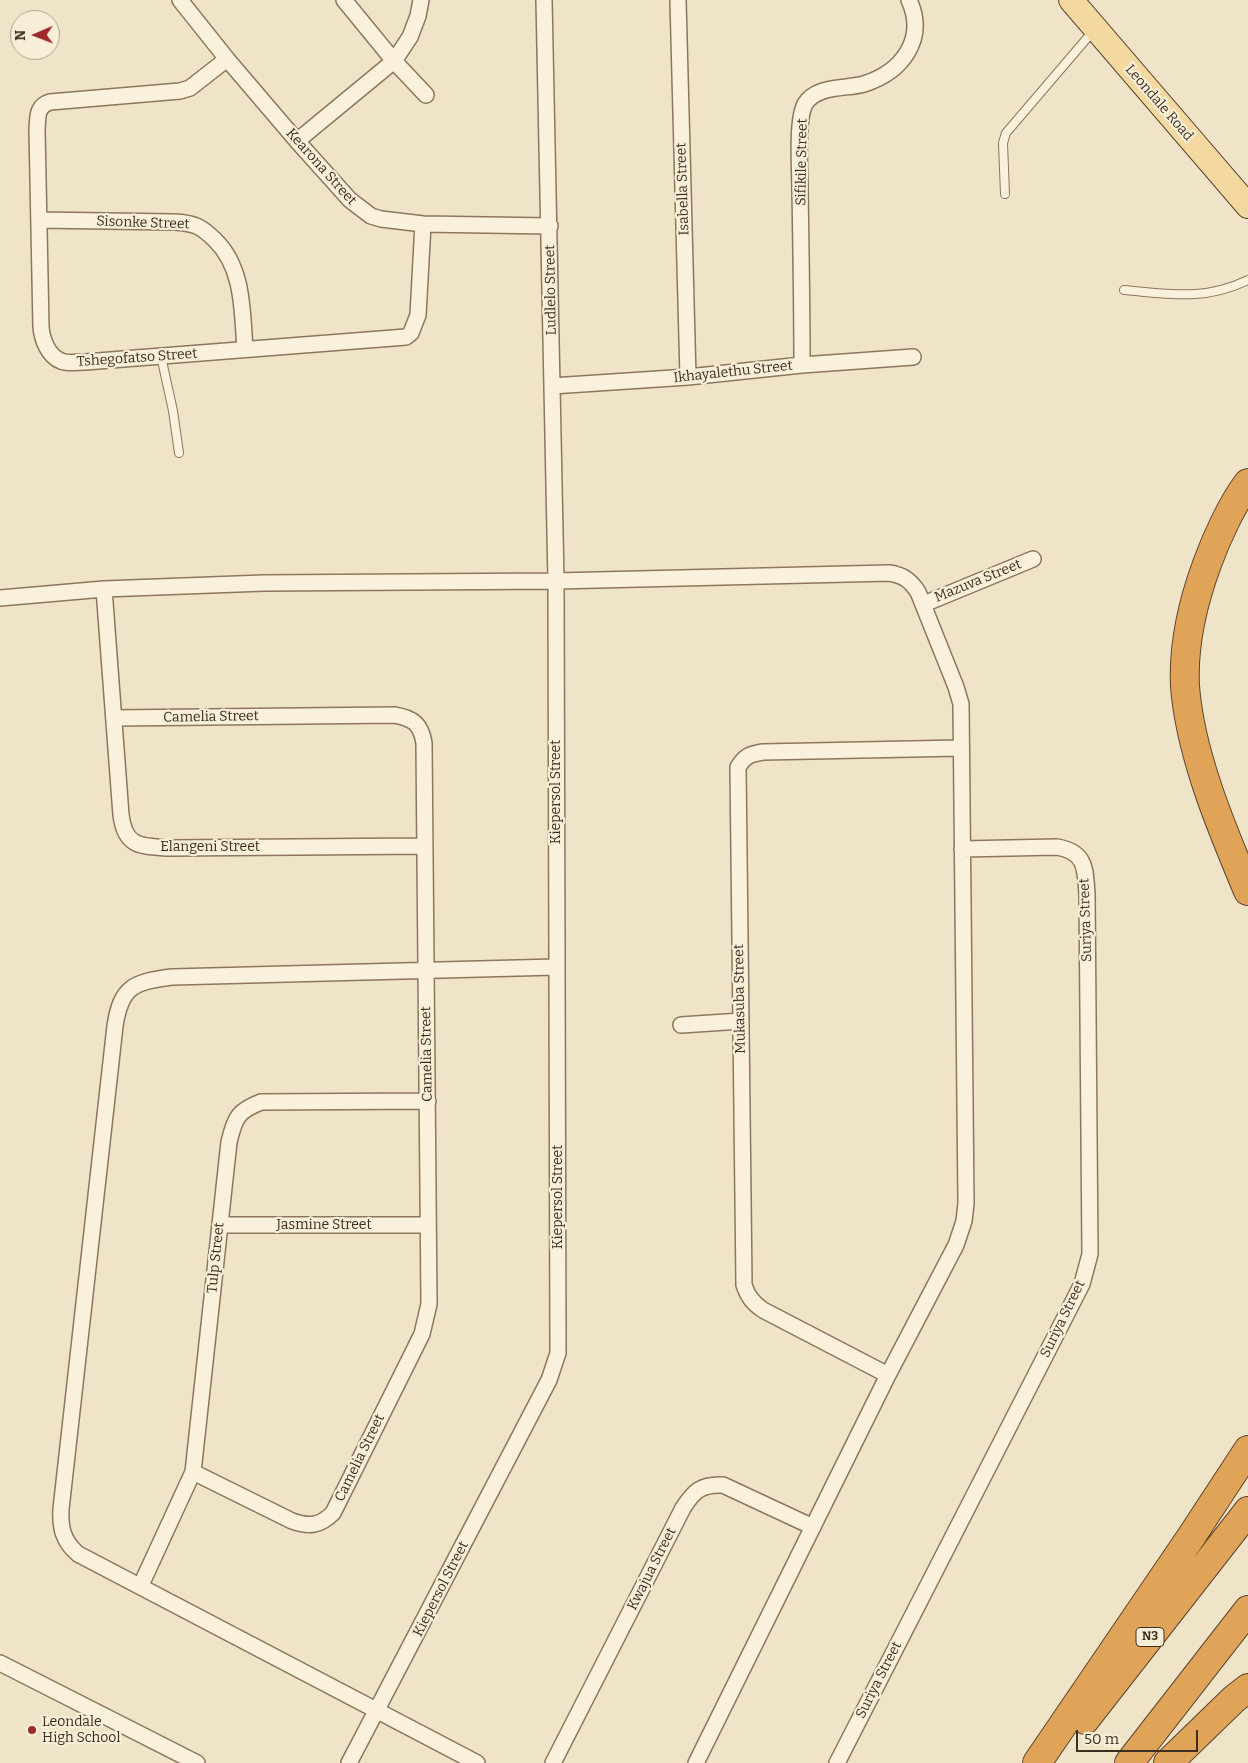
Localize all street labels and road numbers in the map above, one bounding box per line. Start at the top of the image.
street label: Leondale Road [1121,62,1197,144]
street label: Sifikile Street [793,118,811,206]
street label: Kearona Street [282,125,360,209]
street label: Isabella Street [673,142,693,236]
street label: Sisonke Street [96,213,190,233]
street label: Ludlelo Street [542,245,560,335]
street label: Tshegofatso Street [76,345,198,371]
street label: Ikhayalethu Street [673,357,793,387]
street label: Mazuva Street [932,556,1024,606]
street label: Camelia Street [163,708,259,726]
street label: Kiepersol Street [548,740,564,844]
street label: Elangeni Street [160,839,260,855]
street label: Suriya Street [1076,878,1096,962]
street label: Mukasuba Street [731,944,749,1054]
street label: Camelia Street [418,1006,436,1102]
street label: Kiepersol Street [550,1145,566,1249]
street label: Jasmine Street [276,1217,372,1233]
street label: Tulp Street [204,1222,228,1294]
street label: Suriya Street [1037,1278,1089,1360]
street label: Camelia Street [332,1411,388,1505]
street label: Kwajua Street [624,1525,680,1613]
street label: Kiepersol Street [410,1539,472,1639]
road number: N3 [1136,1628,1164,1646]
street label: Suriya Street [852,1639,906,1721]

